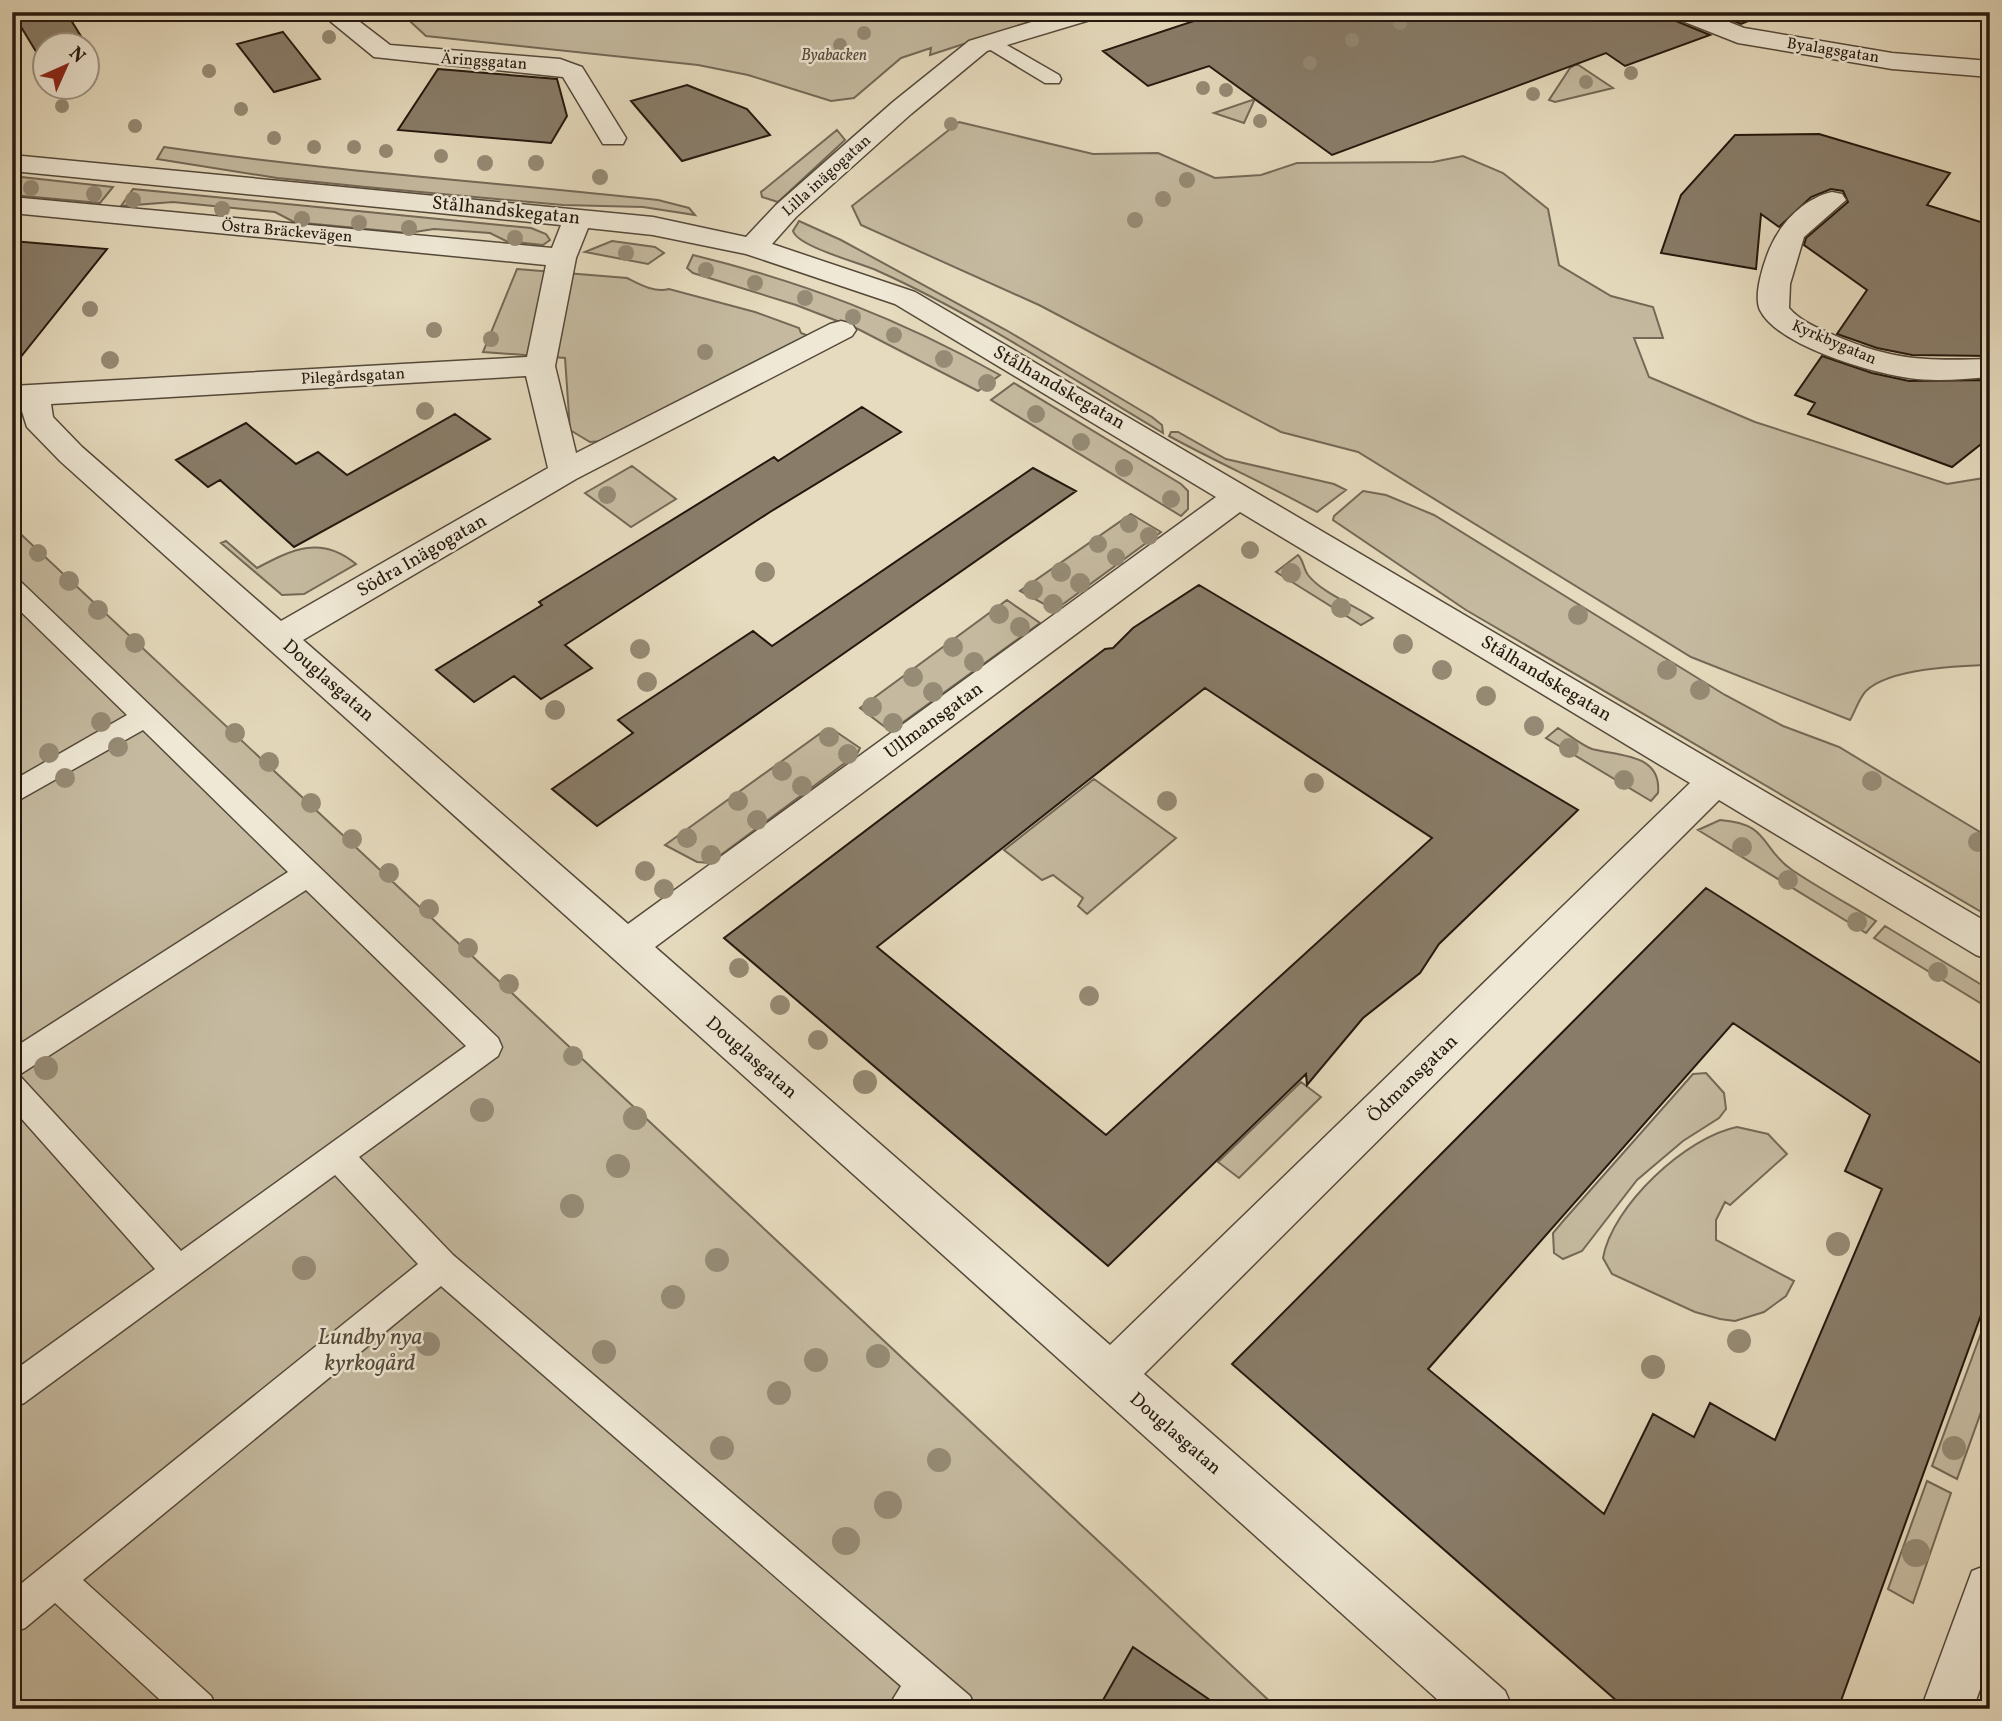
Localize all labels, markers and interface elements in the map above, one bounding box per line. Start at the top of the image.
north arrow [32,32,102,102]
street label: Byalagsgatan [1785,33,1881,69]
text: N [63,41,91,70]
park label: Byabacken [801,45,867,67]
street label: Äringsgatan [440,48,528,76]
street label: Lilla inägogatan [778,130,876,222]
street label: Stålhandskegatan [431,190,581,232]
street label: Östra Bräckevägen [221,215,353,249]
street label: Kyrkbygatan [1788,315,1880,371]
street label: Stålhandskegatan [988,340,1130,436]
street label: Pilegårdsgatan [300,363,406,391]
street label: Södra Inägogatan [352,508,492,604]
street label: Stålhandskegatan [1476,630,1616,728]
street label: Douglasgatan [276,634,380,728]
street label: Ullmansgatan [879,676,989,766]
street label: Douglasgatan [699,1011,803,1105]
street label: Ödmansgatan [1362,1029,1464,1129]
park label: Lundby nya kyrkogård [318,1322,423,1380]
street label: Douglasgatan [1123,1387,1227,1481]

